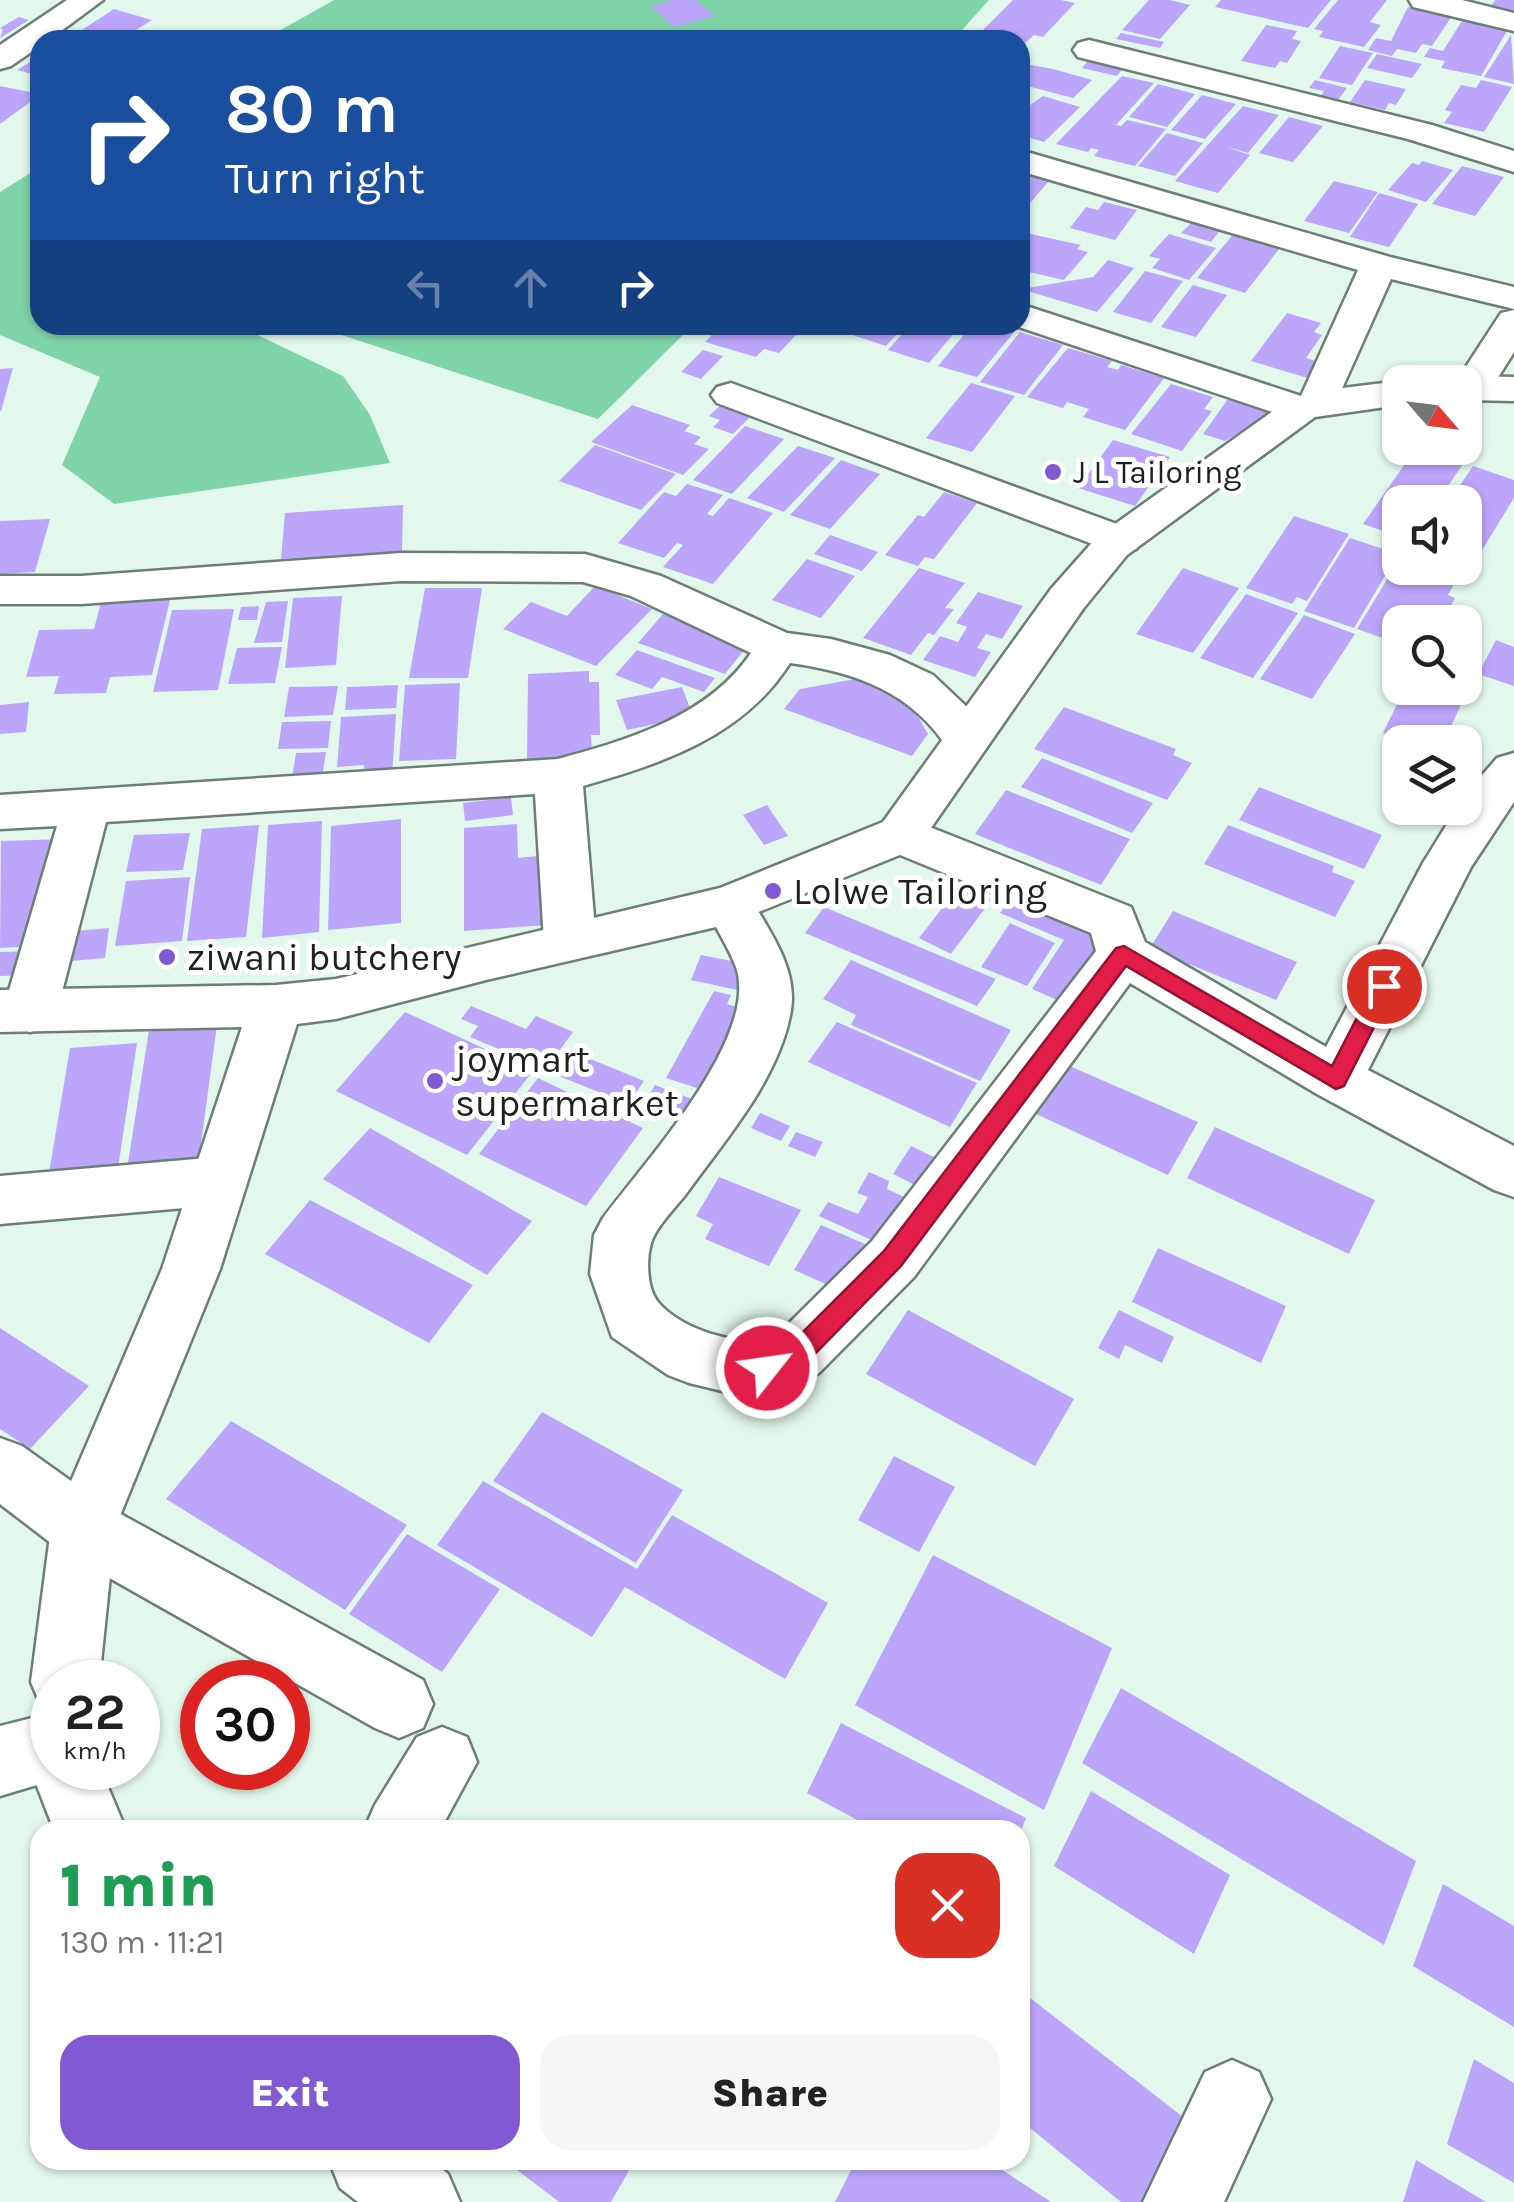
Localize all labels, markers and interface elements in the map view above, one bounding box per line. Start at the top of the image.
text: 80 m [225,68,399,150]
icon: right [60,70,190,200]
text: Turn right [225,152,425,204]
icon: left [398,260,453,315]
icon: ahead [503,260,558,315]
icon: right [608,260,663,315]
north arrow [1382,365,1482,465]
map controls [1382,365,1482,825]
place label: J L Tailoring [1073,454,1241,491]
marker: J L Tailoring [1042,461,1064,483]
button: sound [1382,485,1482,585]
button: search [1382,605,1482,705]
button: layers [1382,725,1482,825]
place label: Lolwe Tailoring [793,869,1047,914]
marker: Lolwe Tailoring [762,880,784,902]
place label: ziwani butchery [187,935,462,980]
pin [1342,944,1427,1029]
marker: ziwani butchery [156,946,178,968]
icon: arrive [1357,959,1412,1014]
place label: joymart supermarket [451,1037,679,1126]
marker: joymart supermarket [424,1070,446,1092]
position arrow [715,1316,819,1420]
speed limit sign: 30 [180,1660,310,1790]
text: 22 [65,1683,125,1742]
text: km/h [63,1736,127,1765]
text: 1 min [60,1851,217,1921]
button: close [895,1853,1000,1958]
text: 130 m · 11:21 [60,1924,225,1961]
button: Exit [60,2035,520,2150]
button: Share [540,2035,1000,2150]

